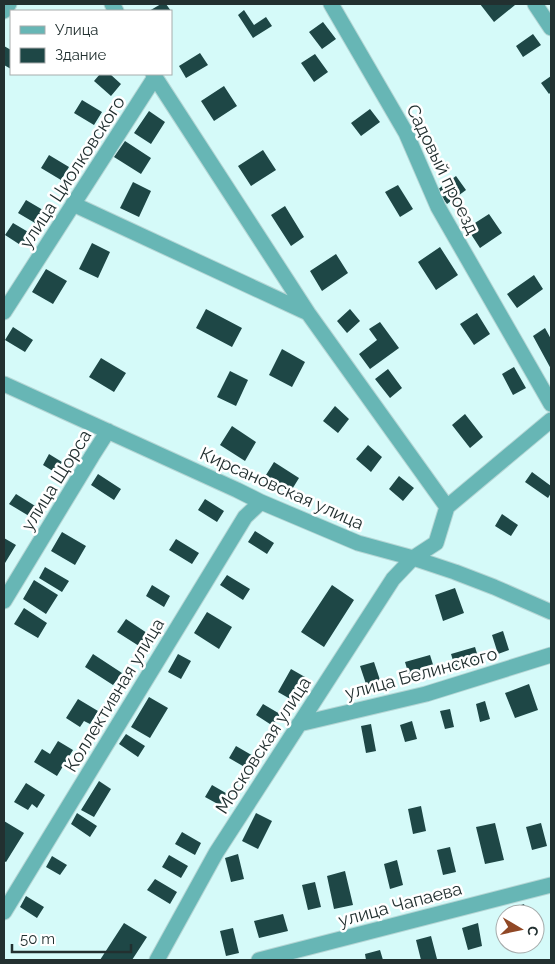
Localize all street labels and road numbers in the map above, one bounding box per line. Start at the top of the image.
street label: улица Циолковского [15,92,129,252]
street label: Садовый проезд [402,101,484,237]
street label: улица Щорса [17,426,95,534]
street label: Кирсановская улица [197,442,367,534]
street label: Коллективная улица [60,614,168,776]
street label: улица Белинского [343,643,500,703]
street label: Московская улица [211,673,315,817]
street label: улица Чапаева [336,877,464,931]

